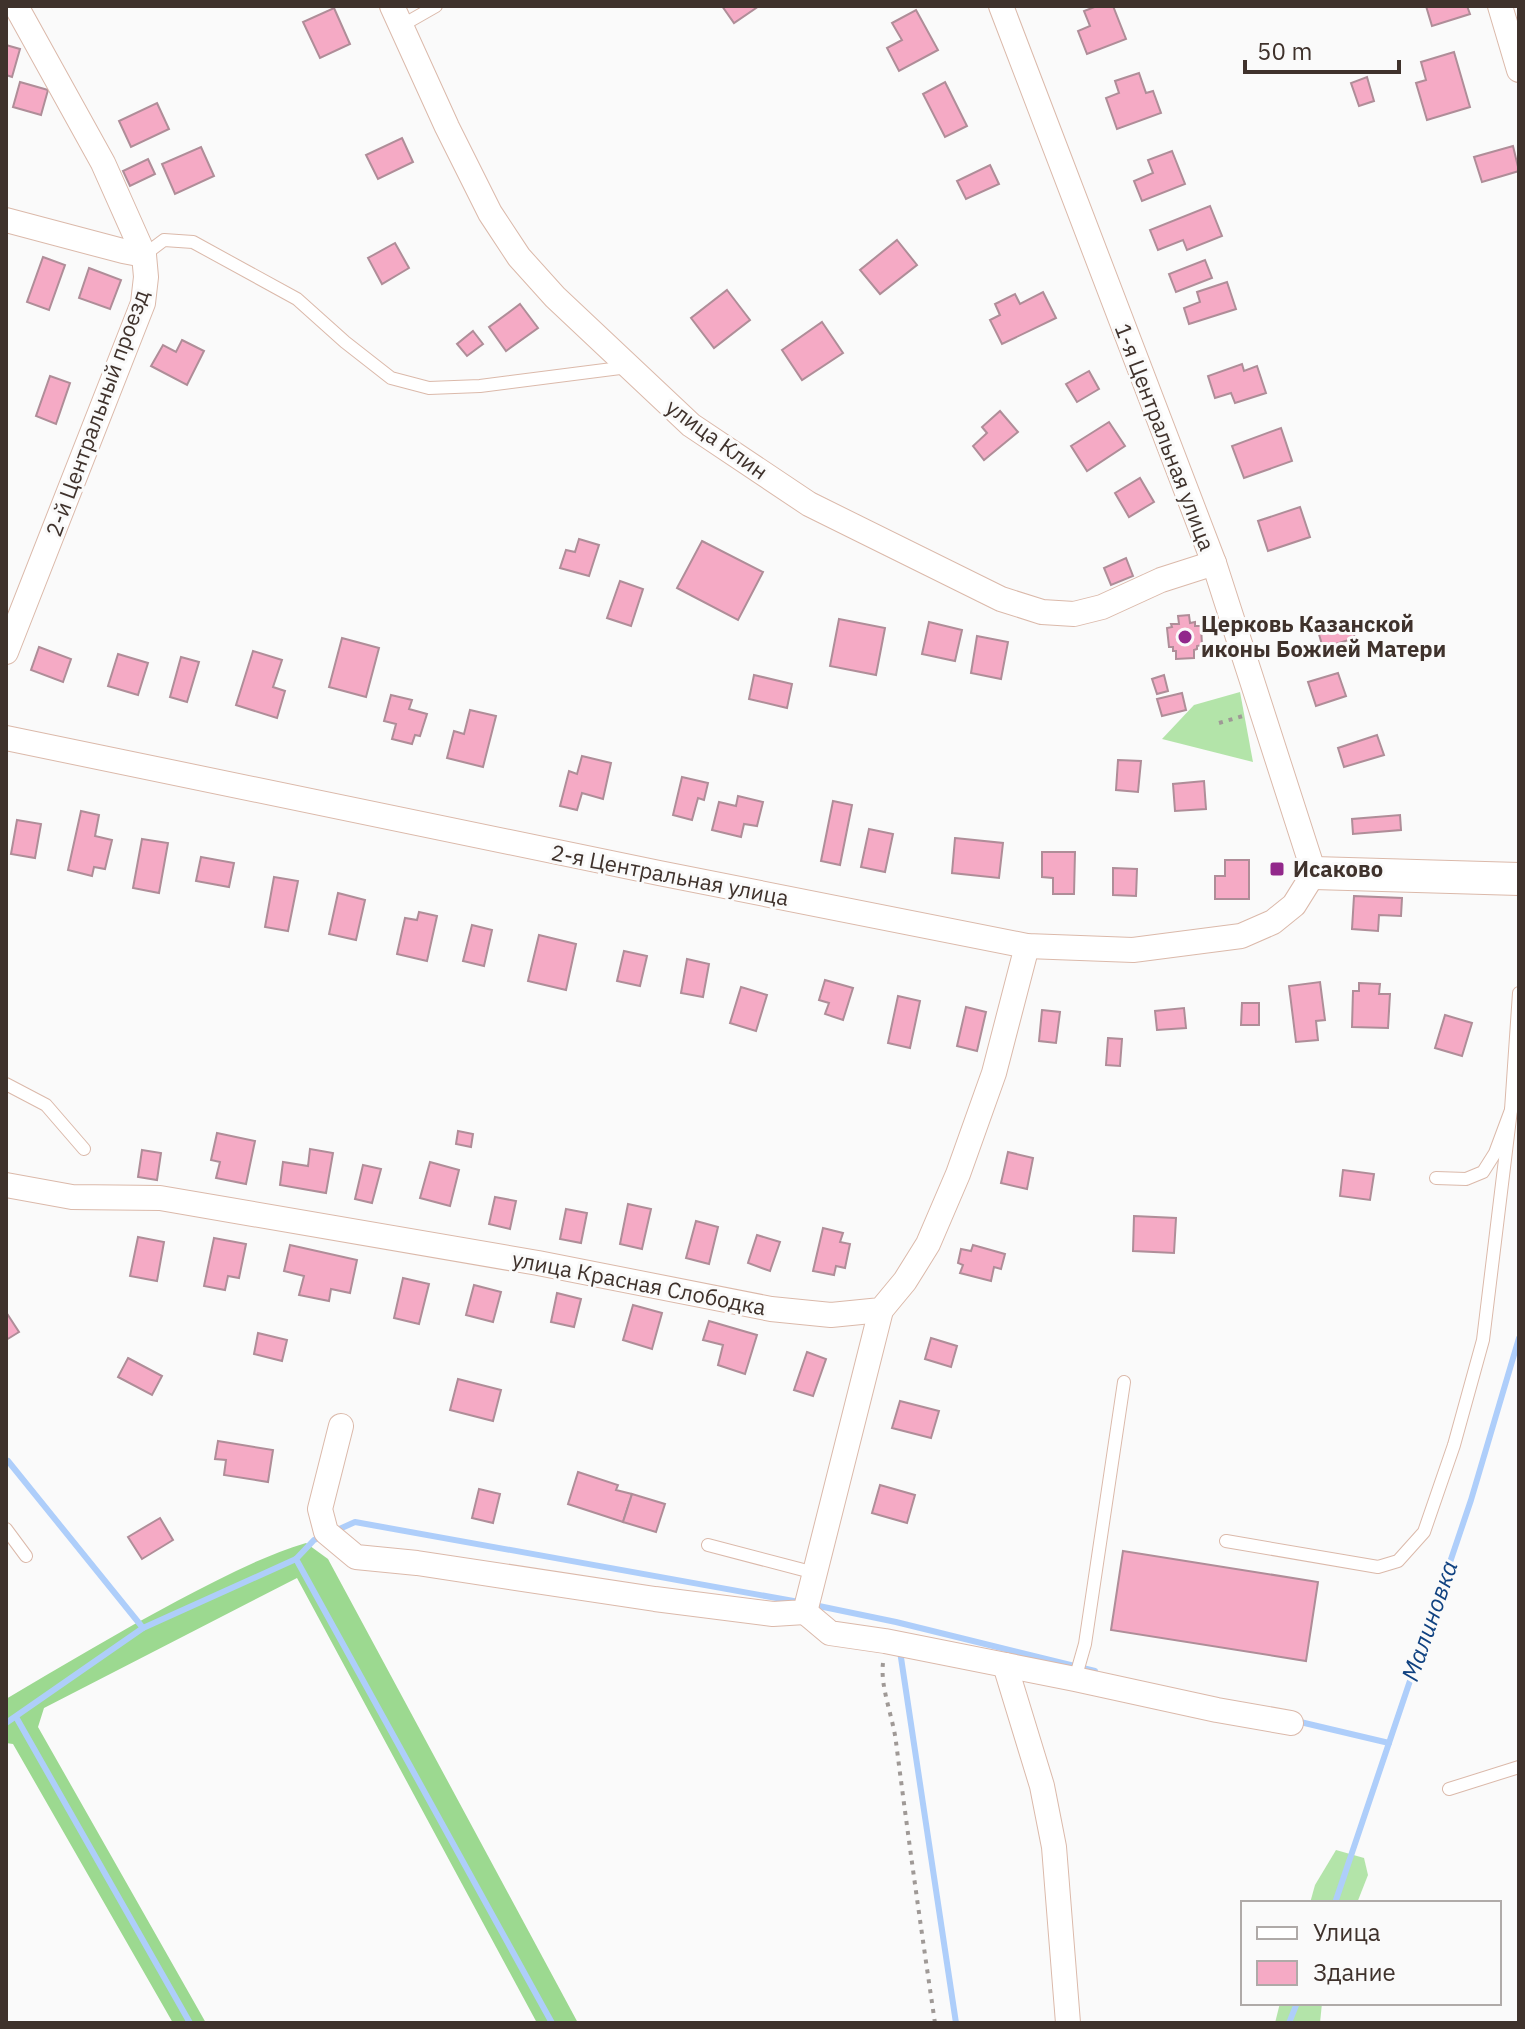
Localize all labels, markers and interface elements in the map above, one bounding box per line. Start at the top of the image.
scale bar [1245,24,1399,74]
text: 50 m [1257,35,1312,67]
street label: 2-й Центральный проезд [38,285,155,540]
street label: 1-я Центральная улица [1109,319,1222,555]
street label: улица Клин [661,392,774,485]
place label: Церковь Казанской иконы Божией Матери [1201,609,1446,663]
marker: Церковь Казанской иконы Божией Матери [1176,628,1194,646]
street label: 2-я Центральная улица [549,837,792,912]
place label: Исаково [1293,854,1383,883]
marker: Исаково [1268,860,1286,878]
street label: улица Красная Слободка [510,1244,769,1321]
water label: Малиновка [1393,1556,1465,1685]
legend [1241,1901,1501,2005]
text: Улица [1313,1916,1381,1948]
text: Здание [1313,1956,1396,1988]

